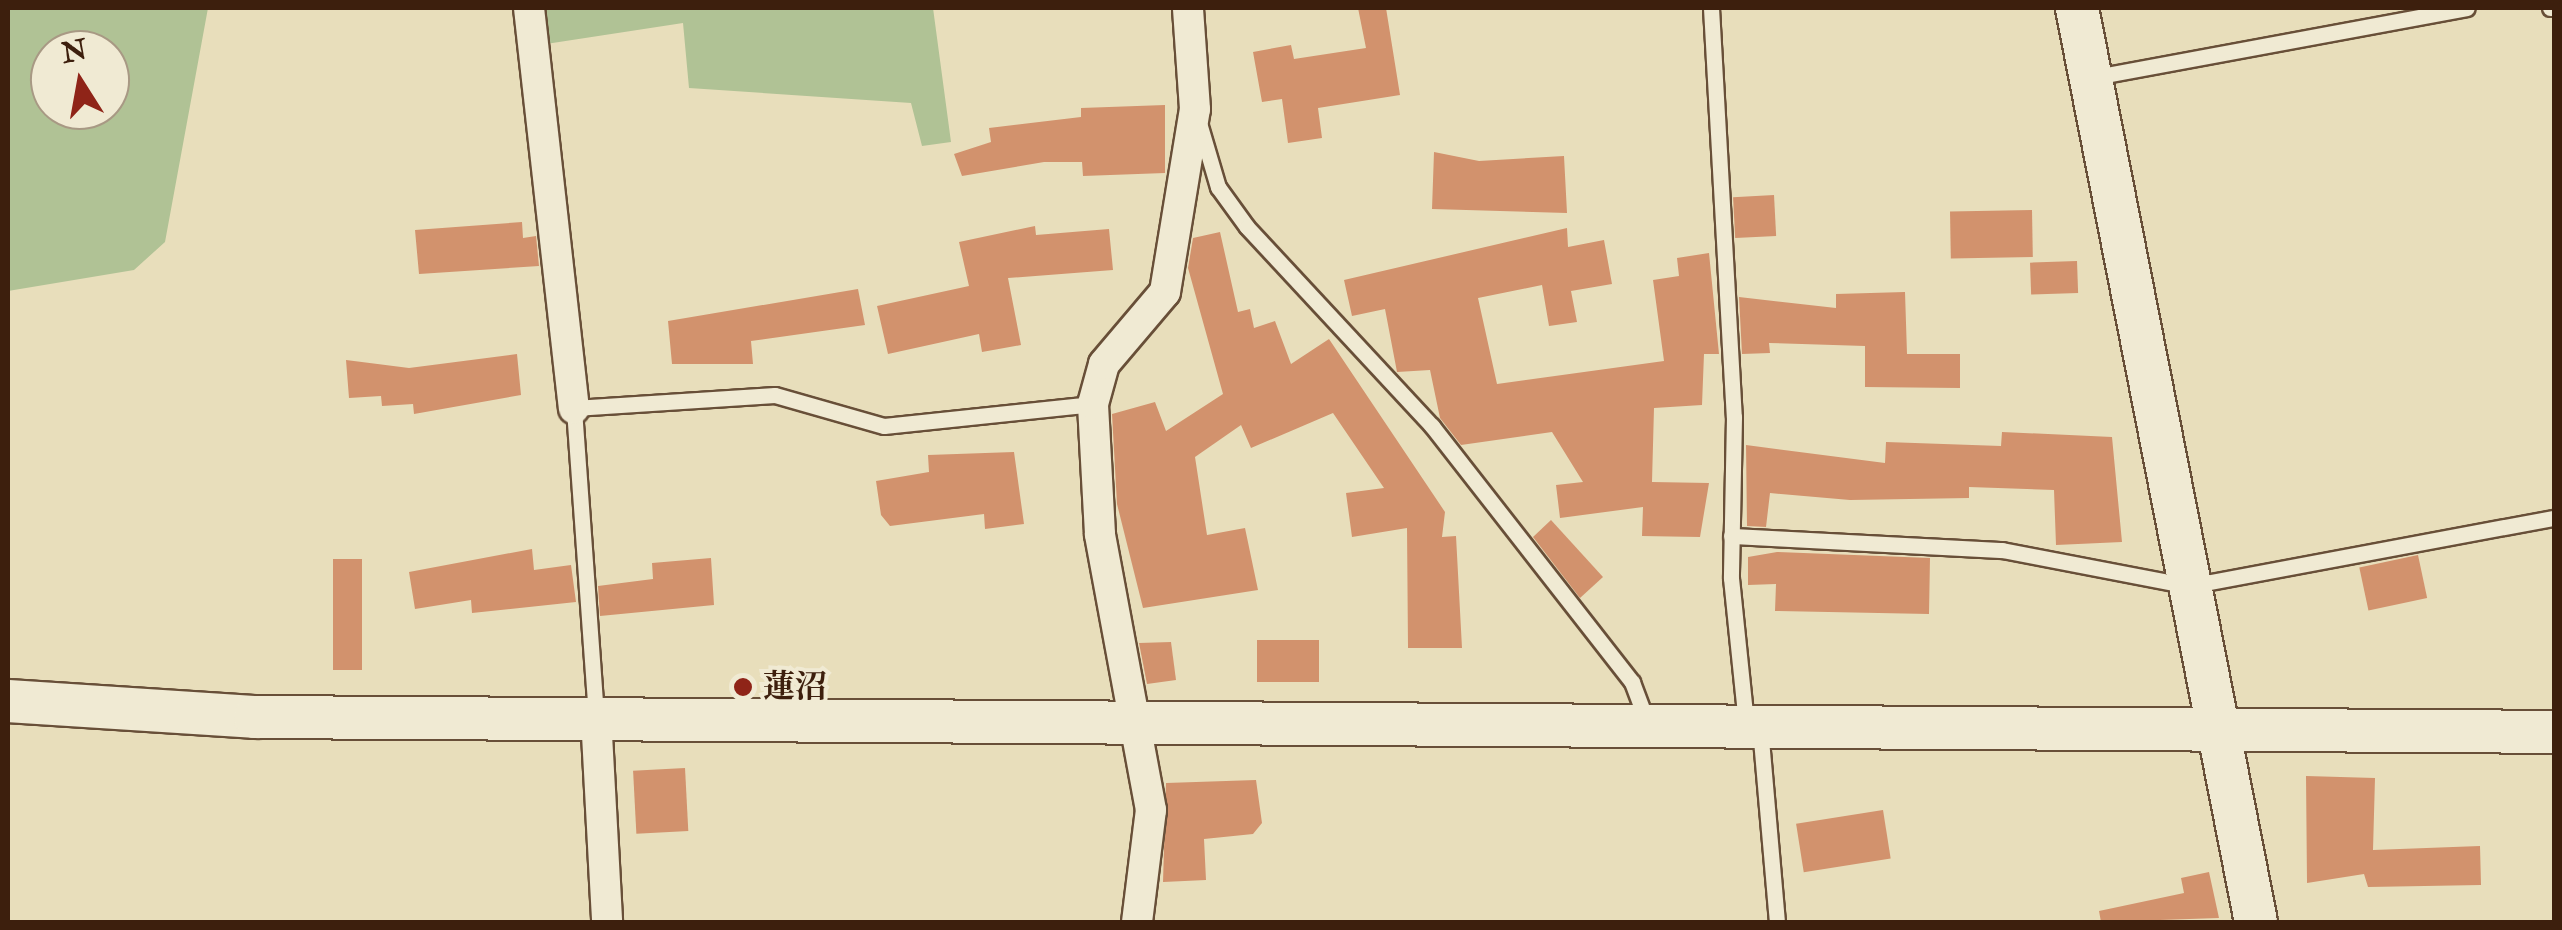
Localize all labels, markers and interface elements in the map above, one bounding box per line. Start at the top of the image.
north arrow [30,30,130,130]
text: N [59,32,90,72]
place label: 蓮沼 [763,668,827,706]
marker: 蓮沼 [732,676,754,698]

